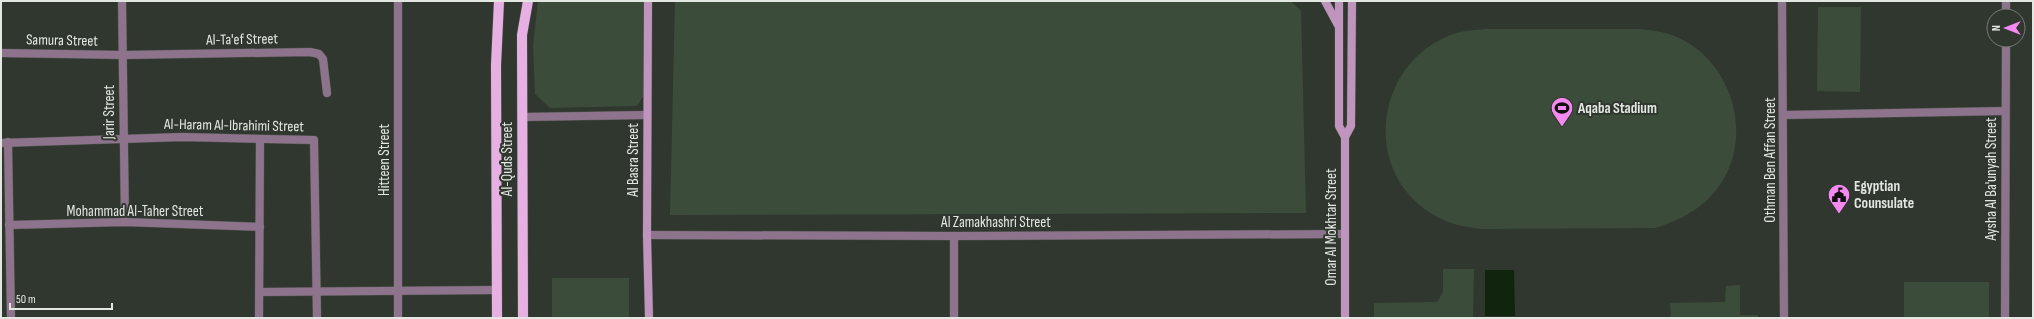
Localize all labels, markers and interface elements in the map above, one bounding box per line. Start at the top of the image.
north arrow [1986,8,2026,48]
text: N [1990,25,2003,31]
street label: Al-Ta'ef Street [205,29,279,50]
street label: Samura Street [26,30,99,51]
street label: Jarir Street [100,84,119,140]
sports icon: Aqaba Stadium [1549,95,1575,128]
street label: Othman Ben Affan Street [1761,97,1780,223]
place label: Aqaba Stadium [1577,99,1657,118]
street label: Al-Haram Al-Ibrahimi Street [163,115,304,136]
street label: Aysha Al Ba'unyah Street [1982,117,2001,242]
street label: Al-Quds Street [498,121,517,197]
street label: Al Basra Street [624,123,643,198]
street label: Hitteen Street [375,124,394,196]
street label: Omar Al Mokhtar Street [1322,168,1341,286]
place label: Egyptian Counsulate [1854,177,1914,213]
public building icon: Egyptian Counsulate [1826,182,1852,215]
street label: Mohammad Al-Taher Street [67,202,204,221]
street label: Al Zamakhashri Street [940,213,1051,232]
scale bar [10,285,112,311]
text: 50 m [16,292,36,307]

